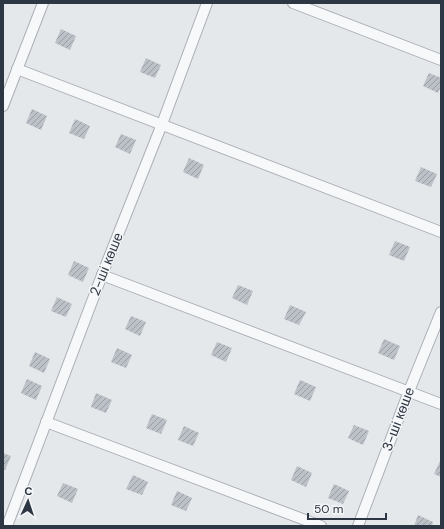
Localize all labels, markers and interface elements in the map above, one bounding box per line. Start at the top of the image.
street label: 2-ші көше [85,230,127,298]
street label: 3-ші көше [378,384,418,453]
north arrow [8,481,48,521]
text: С [24,484,33,498]
scale bar [308,495,386,521]
text: 50 m [314,501,343,517]

